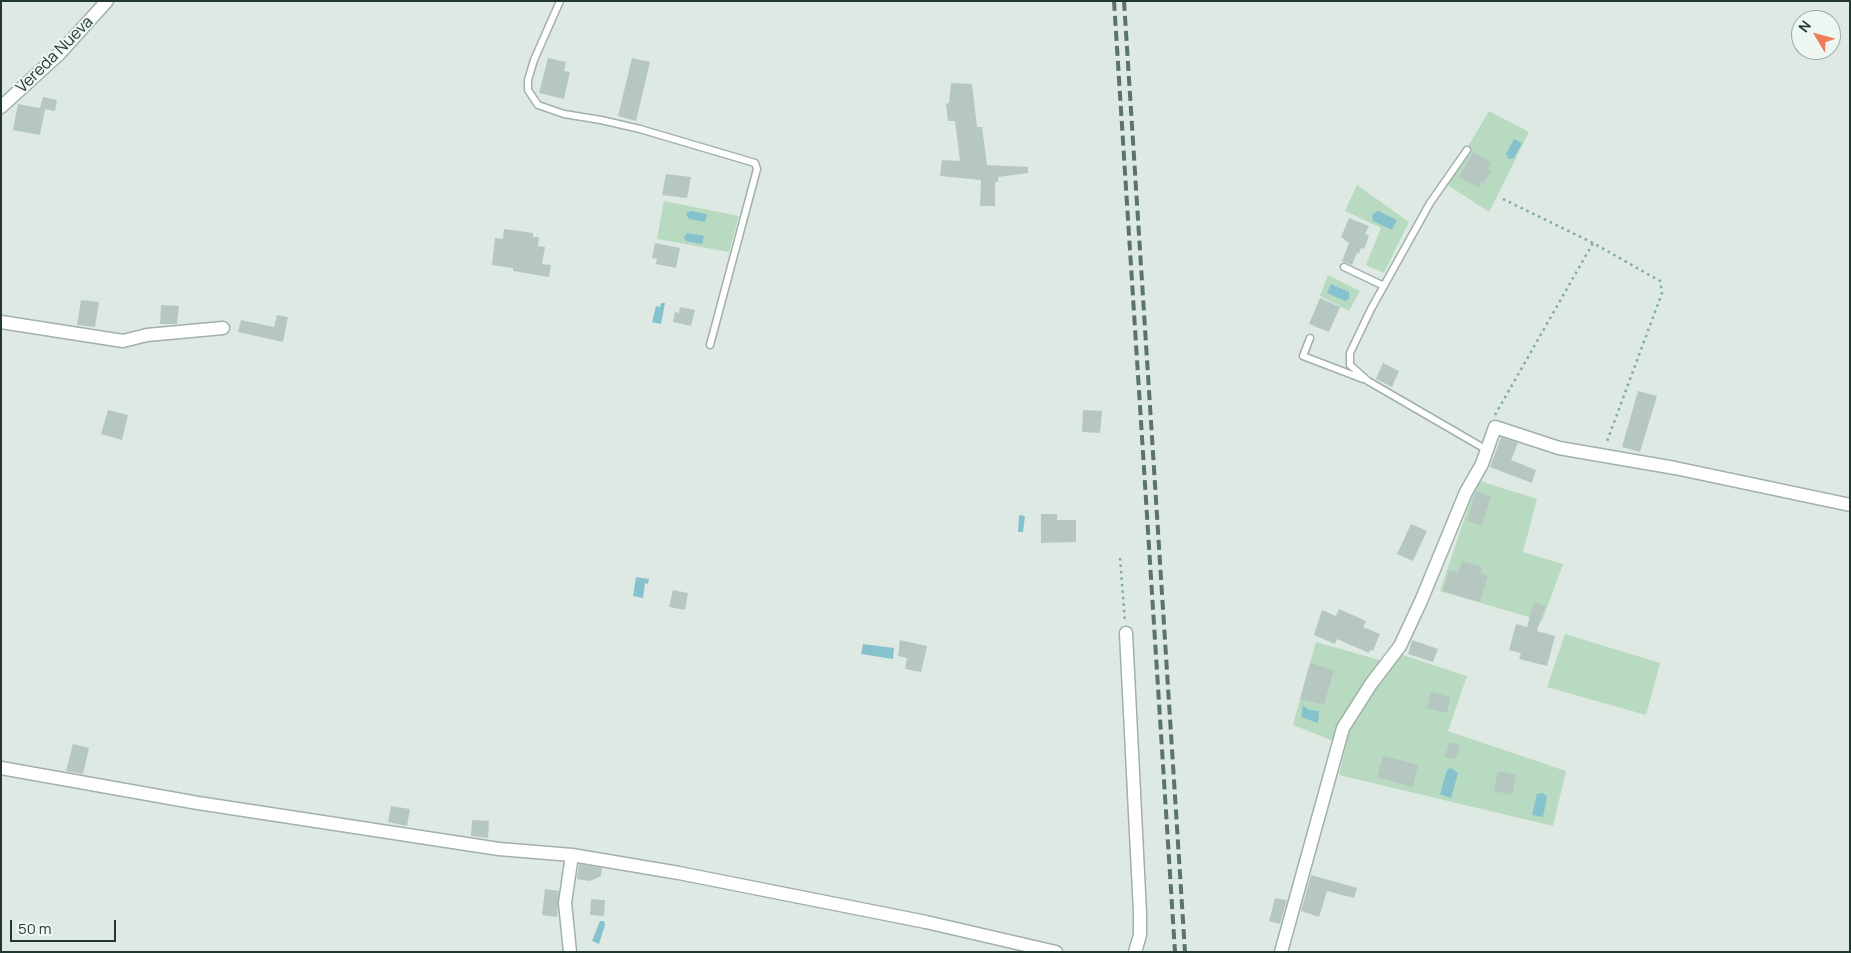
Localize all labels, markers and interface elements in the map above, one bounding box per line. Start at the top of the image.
north arrow [1791,10,1841,60]
street label: Vereda Nueva [13,13,97,97]
text: N [1794,17,1815,36]
scale bar [12,910,119,942]
text: 50 m [18,918,52,939]

